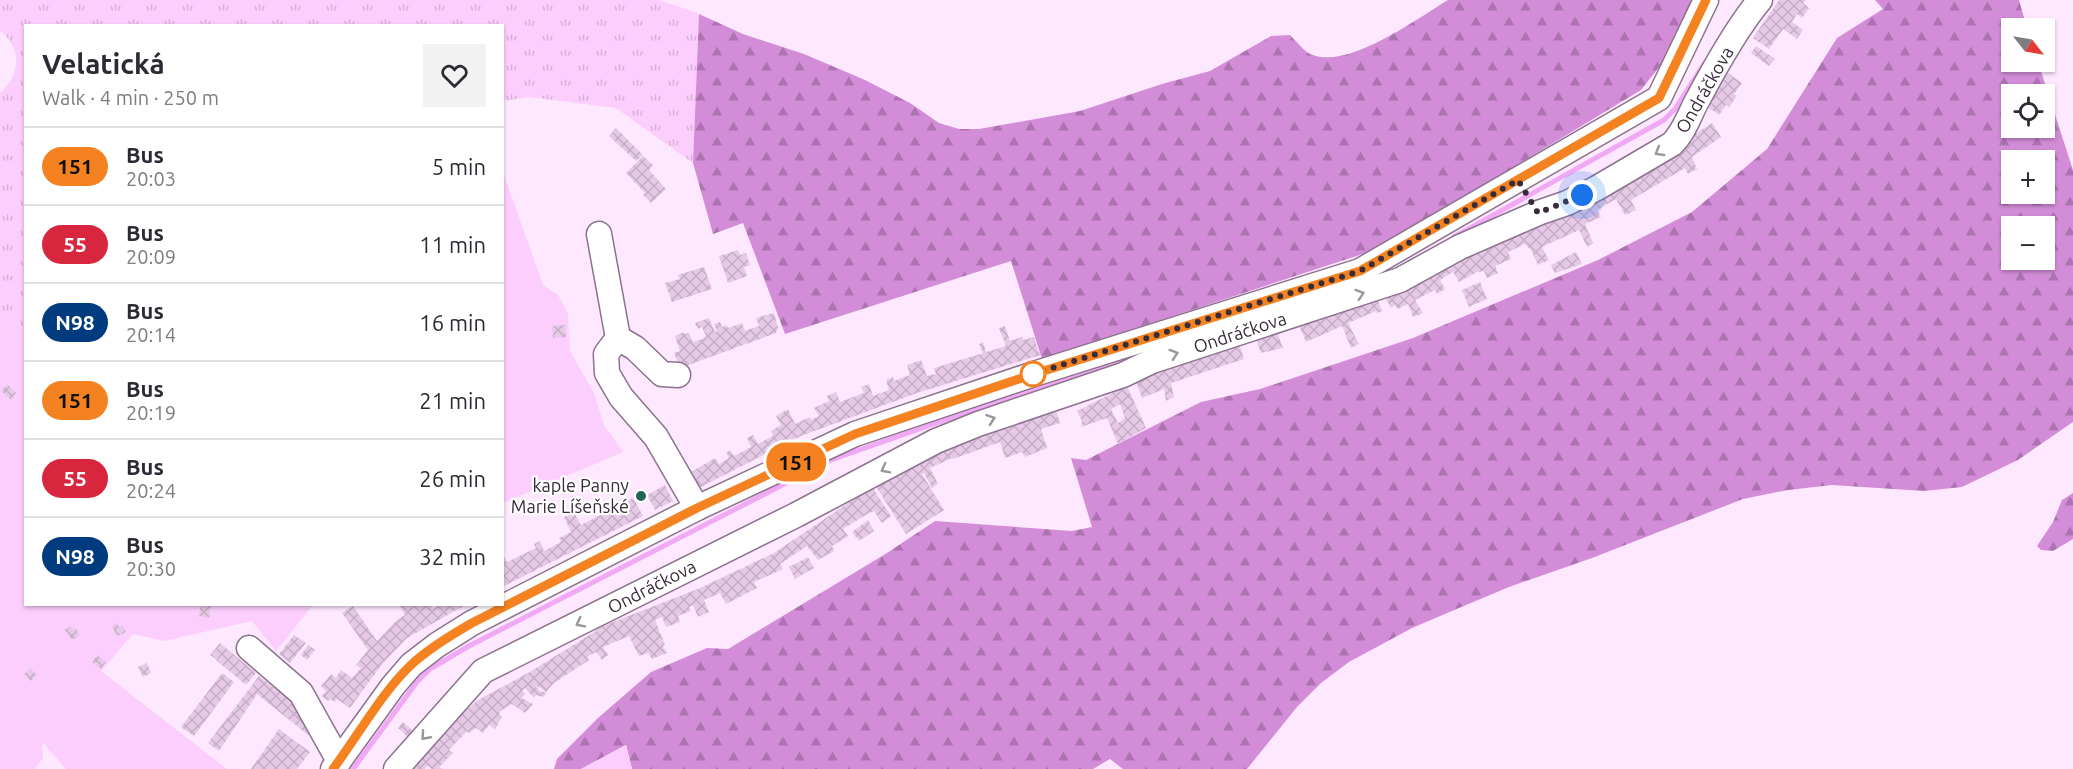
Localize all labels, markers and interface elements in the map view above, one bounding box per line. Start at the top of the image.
north arrow [2001,18,2055,72]
map controls [2001,18,2055,270]
street label: Ondráčkova [1671,43,1737,136]
button: heart [423,44,486,107]
text: Velatická [42,48,165,79]
button: locate [2001,84,2055,138]
text: Walk · 4 min · 250 m [42,86,219,109]
text: Bus [126,142,164,167]
one-way arrow [1655,144,1665,156]
button: + [2001,150,2055,204]
text: 151 [57,154,93,178]
text: 5 min [432,154,486,179]
text: 20:03 [126,167,176,190]
your location [1567,180,1597,210]
button: − [2001,216,2055,270]
text: Bus [126,220,164,245]
text: 55 [63,232,87,256]
text: 11 min [419,232,486,257]
text: 20:09 [126,245,176,268]
one-way arrow [1354,289,1365,301]
text: Bus [126,298,164,323]
street label: Ondráčkova [1191,308,1289,356]
text: N98 [55,310,95,334]
text: 16 min [419,310,486,335]
text: 20:14 [126,323,176,346]
one-way arrow [1168,349,1179,361]
unlabelled marker [1020,361,1046,387]
text: Bus [126,376,164,401]
text: 151 [57,388,93,412]
text: 21 min [419,388,486,413]
text: 20:19 [126,401,176,424]
one-way arrow [985,414,996,427]
line badge: 151 [762,442,830,482]
text: 151 [778,450,814,474]
text: Bus [126,454,164,479]
one-way arrow [880,461,891,473]
text: 55 [63,466,87,490]
text: 26 min [419,466,486,491]
place label: kaple Panny Marie Líšeňské [511,475,629,516]
text: 20:24 [126,479,176,502]
marker: kaple Panny Marie Líšeňské [634,489,648,503]
text: Bus [126,532,164,557]
text: N98 [55,544,95,568]
text: 32 min [419,544,486,569]
street label: Ondráčkova [604,555,699,617]
text: 20:30 [126,557,176,580]
one-way arrow [575,616,586,627]
one-way arrow [421,729,432,739]

